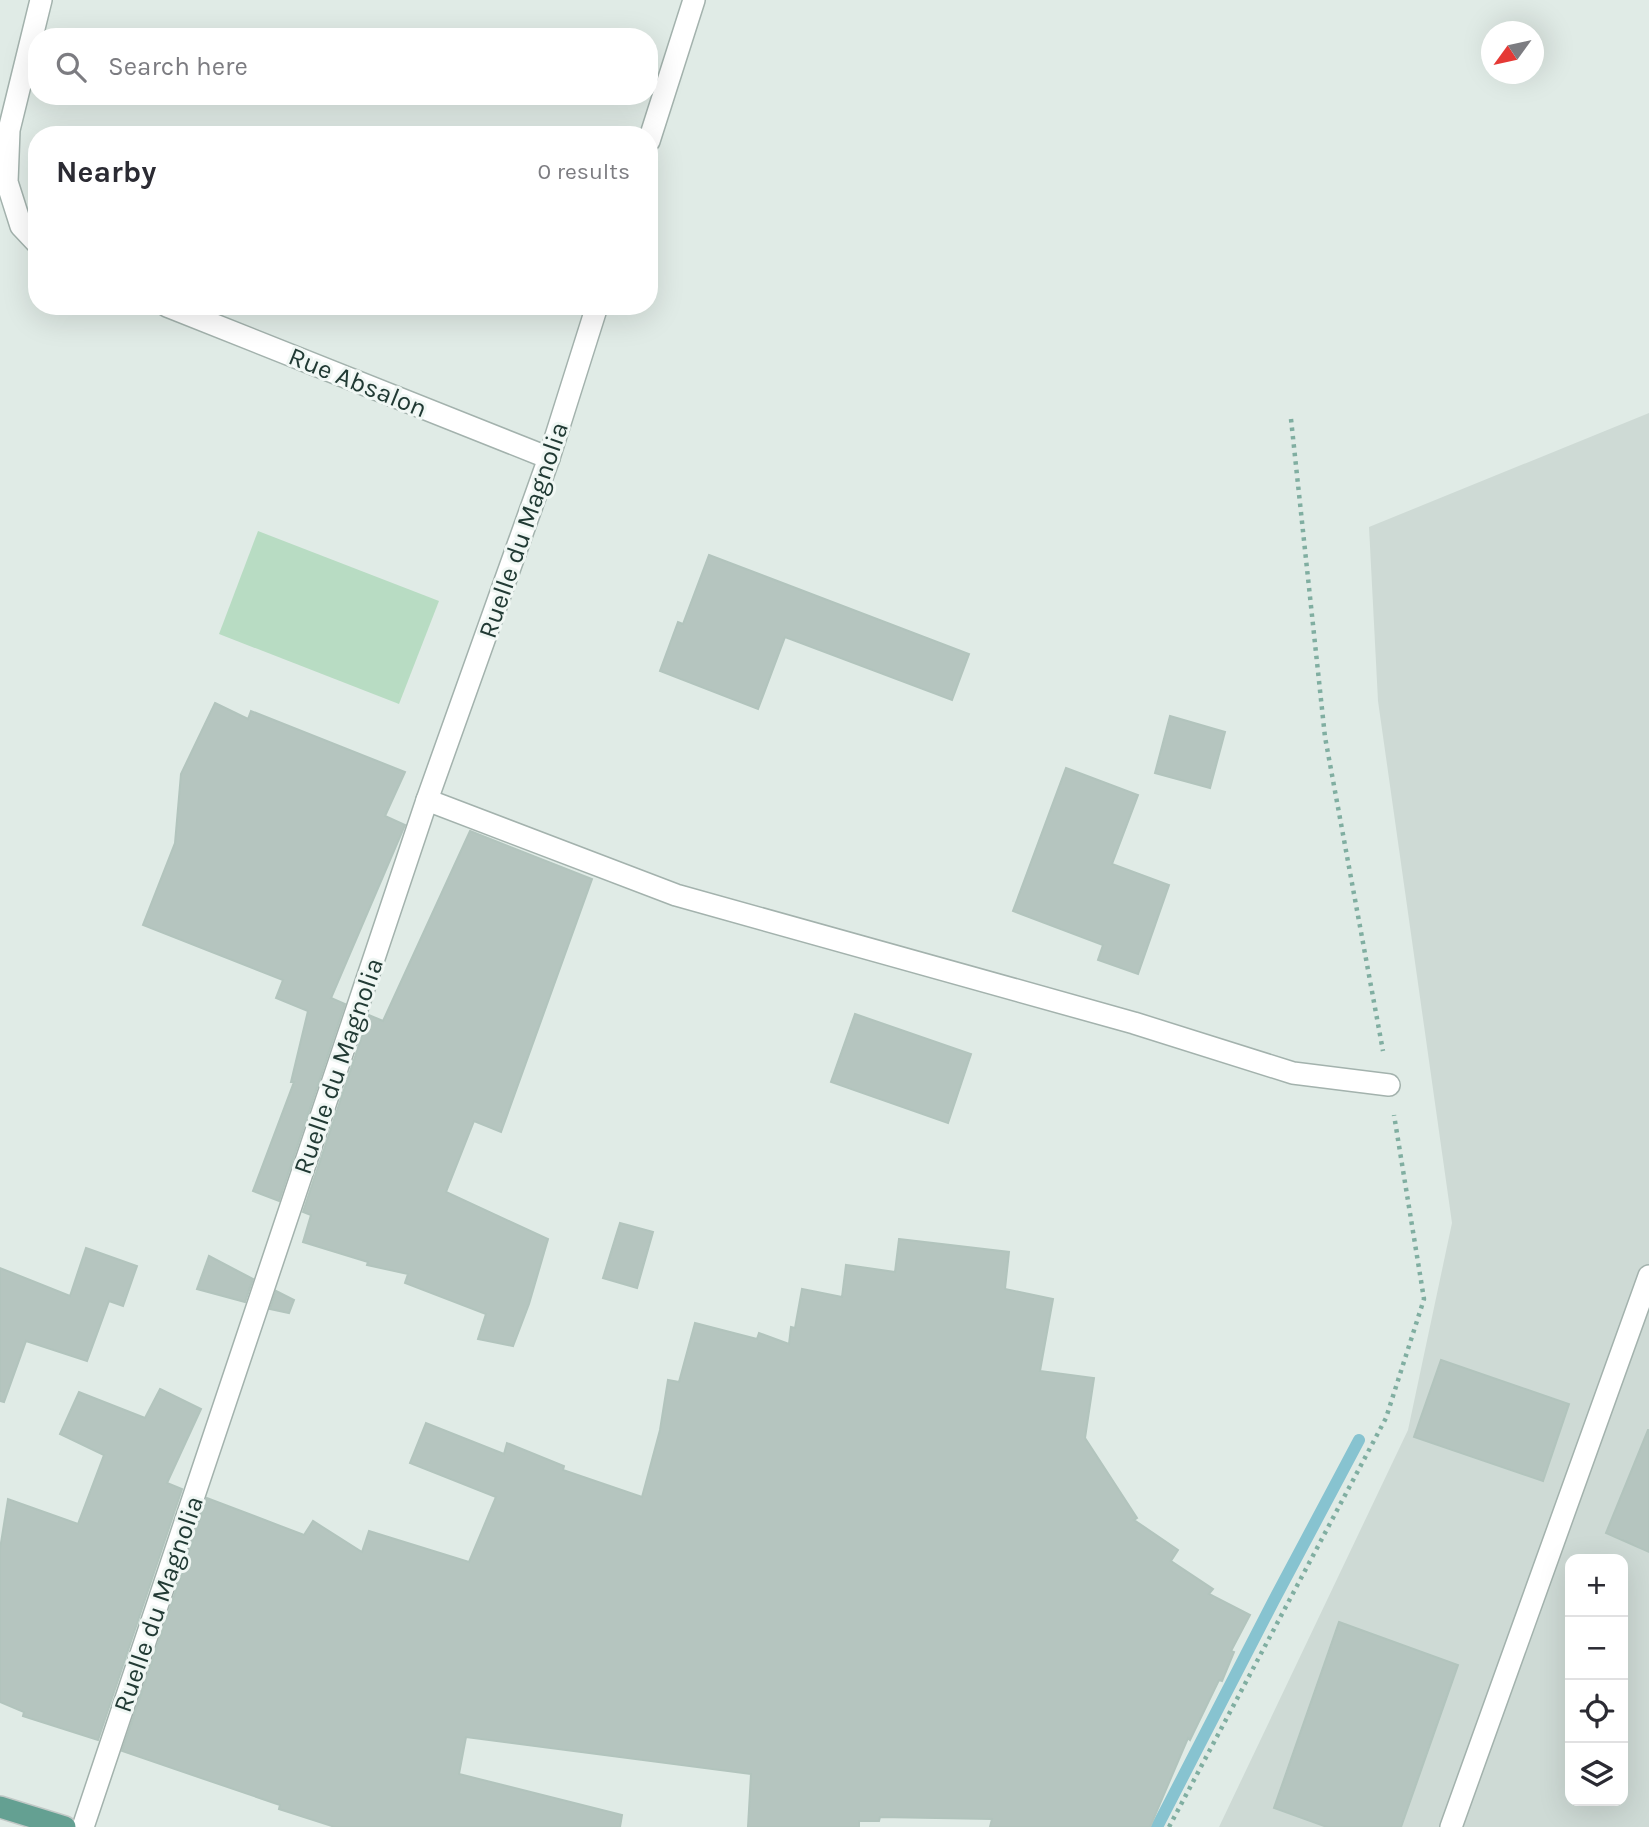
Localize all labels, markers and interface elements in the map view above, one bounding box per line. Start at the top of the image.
north arrow [1481,21,1544,84]
search box [28,28,658,105]
icon: search [52,48,90,86]
text: Search here [108,51,248,82]
text: Nearby [56,154,156,190]
text: 0 results [538,158,630,185]
street label: Rue Absalon [284,341,432,424]
street label: Ruelle du Magnolia [472,418,575,642]
street label: Ruelle du Magnolia [287,954,390,1178]
street label: Ruelle du Magnolia [107,1492,210,1716]
map controls [1565,1554,1628,1806]
button: + [1565,1554,1628,1617]
button: − [1565,1617,1628,1680]
button: locate [1565,1680,1628,1743]
button: layers [1565,1743,1628,1806]

